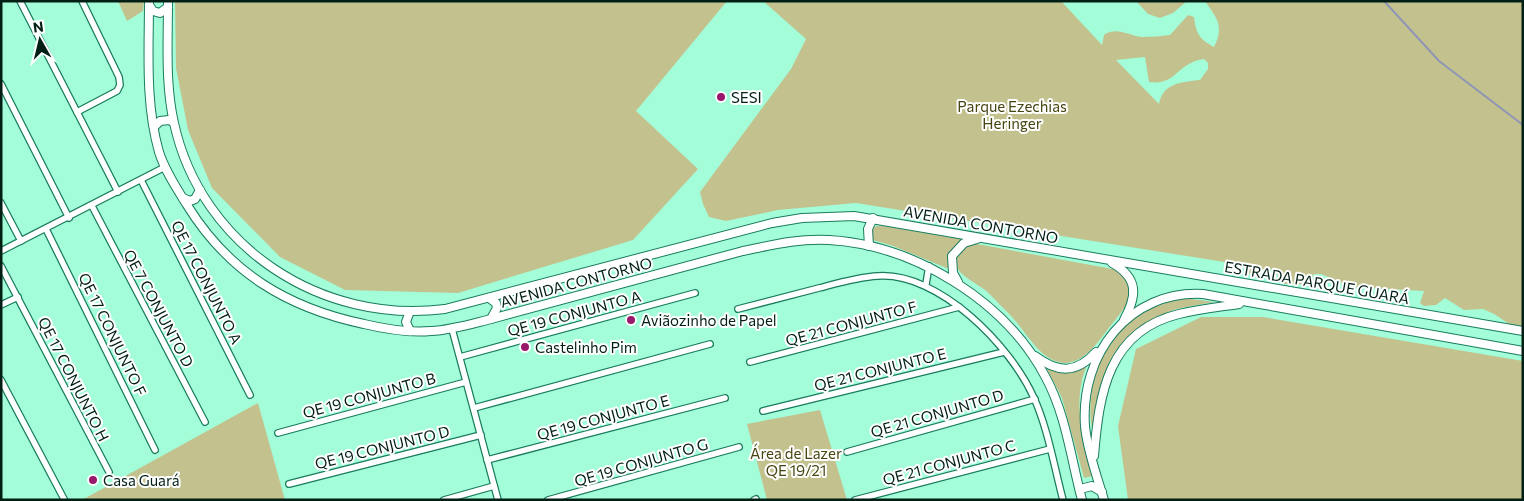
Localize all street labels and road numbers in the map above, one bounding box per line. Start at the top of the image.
street label: AVENIDA CONTORNO [902,202,1060,246]
street label: QE 17 CONJUNTO A [168,217,246,347]
street label: QE 7 CONJUNTO D [120,246,198,370]
street label: AVENIDA CONTORNO [498,253,654,311]
street label: ESTRADA PARQUE GUARÁ [1223,256,1411,307]
street label: QE 17 CONJUNTO F [75,270,151,398]
street label: QE 19 CONJUNTO A [505,287,643,339]
street label: QE 21 CONJUNTO F [783,297,919,349]
street label: QE 17 CONJUNTO H [35,314,113,444]
street label: QE 21 CONJUNTO E [812,344,948,394]
street label: QE 19 CONJUNTO B [301,369,438,421]
street label: QE 21 CONJUNTO D [868,385,1006,441]
street label: QE 19 CONJUNTO E [535,391,671,443]
street label: QE 19 CONJUNTO D [313,422,451,472]
street label: QE 19 CONJUNTO G [572,434,710,490]
street label: QE 21 CONJUNTO C [881,436,1017,488]

